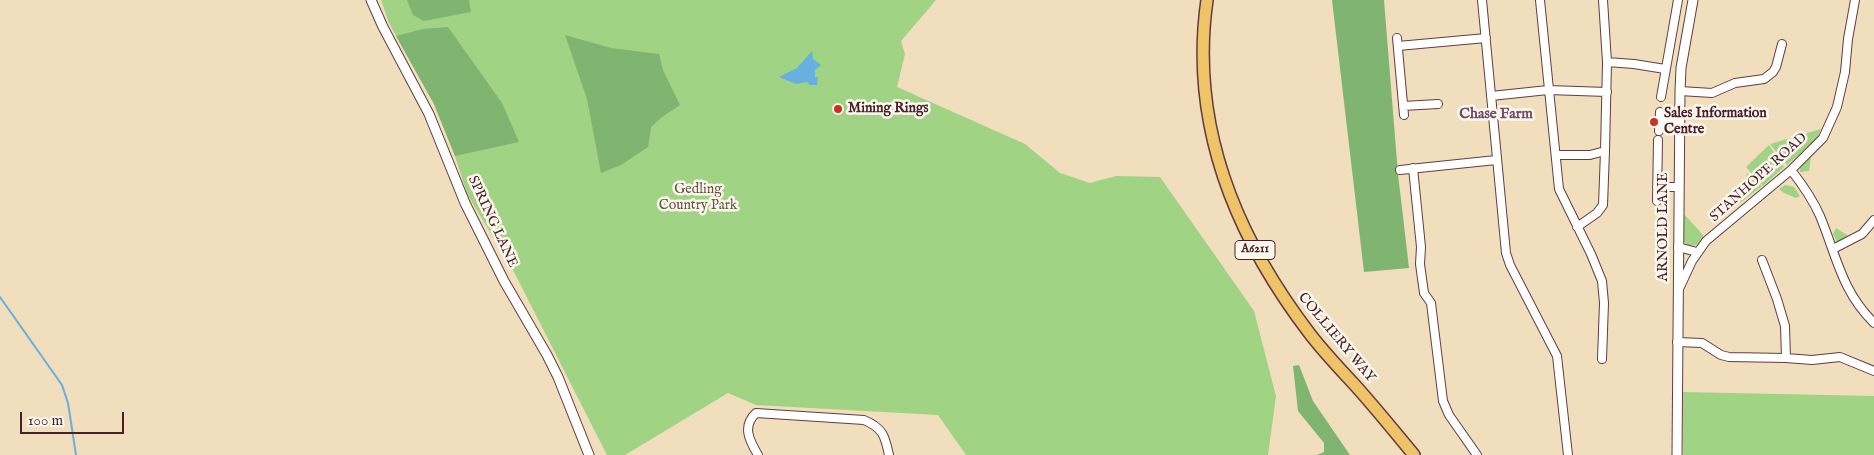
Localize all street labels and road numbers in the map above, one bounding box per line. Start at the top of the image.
street label: STANHOPE ROAD [1707,130,1811,226]
street label: SPRING LANE [463,173,521,271]
street label: ARNOLD LANE [1656,173,1672,281]
road number: A6211 [1235,240,1275,260]
street label: COLLIERY WAY [1294,290,1378,386]

